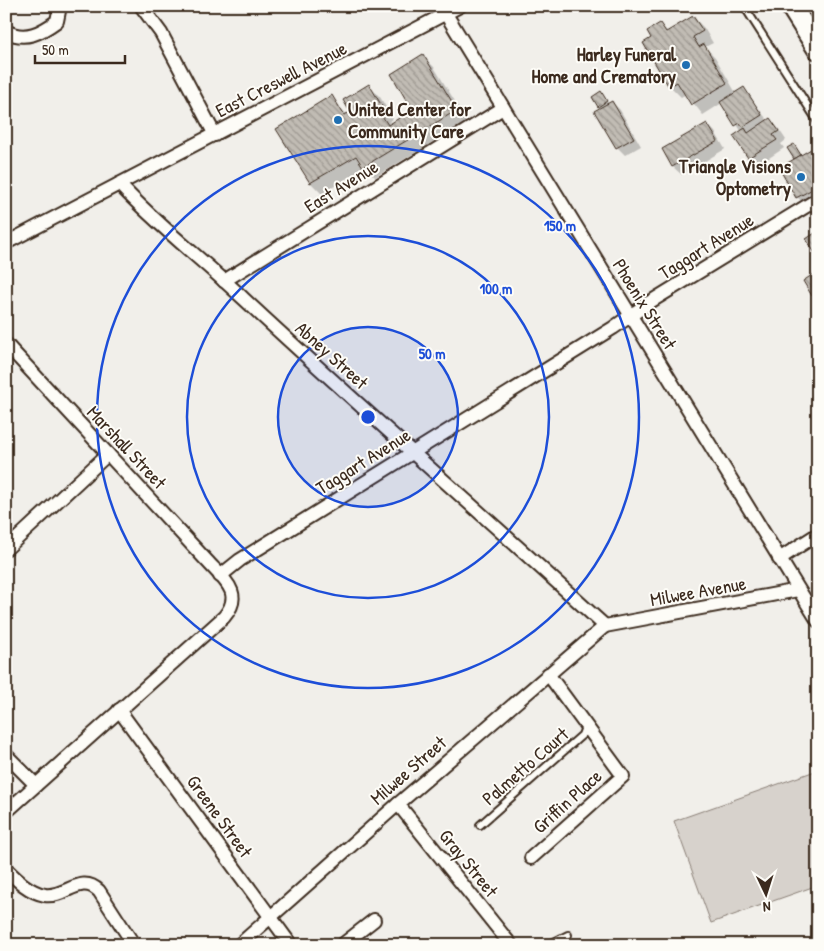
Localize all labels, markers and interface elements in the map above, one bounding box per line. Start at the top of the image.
scale bar [35,32,125,64]
street label: East Creswell Avenue [211,35,351,123]
text: 50 m [42,39,69,60]
place label: Harley Funeral Home and Crematory [532,41,677,90]
marker: Harley Funeral Home and Crematory [680,59,692,71]
place label: United Center for Community Care [348,96,472,145]
marker: United Center for Community Care [332,114,344,126]
street label: East Avenue [299,153,383,219]
place label: Triangle Visions Optometry [678,153,792,202]
marker: Triangle Visions Optometry [795,171,807,183]
street label: Taggart Avenue [654,206,759,285]
text: 150 m [544,215,576,236]
street label: Phoenix Street [607,254,683,355]
text: 100 m [480,278,512,299]
street label: Abney Street [290,315,374,395]
text: 50 m [419,343,445,364]
street label: Marshall Street [81,400,173,495]
centre of rings [359,408,377,426]
street label: Taggart Avenue [311,421,416,500]
street label: Milwee Avenue [648,570,748,612]
street label: Palmetto Court [476,721,574,811]
street label: Milwee Street [364,729,452,810]
street label: Griffin Place [527,763,607,839]
street label: Greene Street [181,769,259,863]
street label: Gray Street [434,824,505,903]
north arrow [742,868,792,918]
text: N [762,898,771,917]

